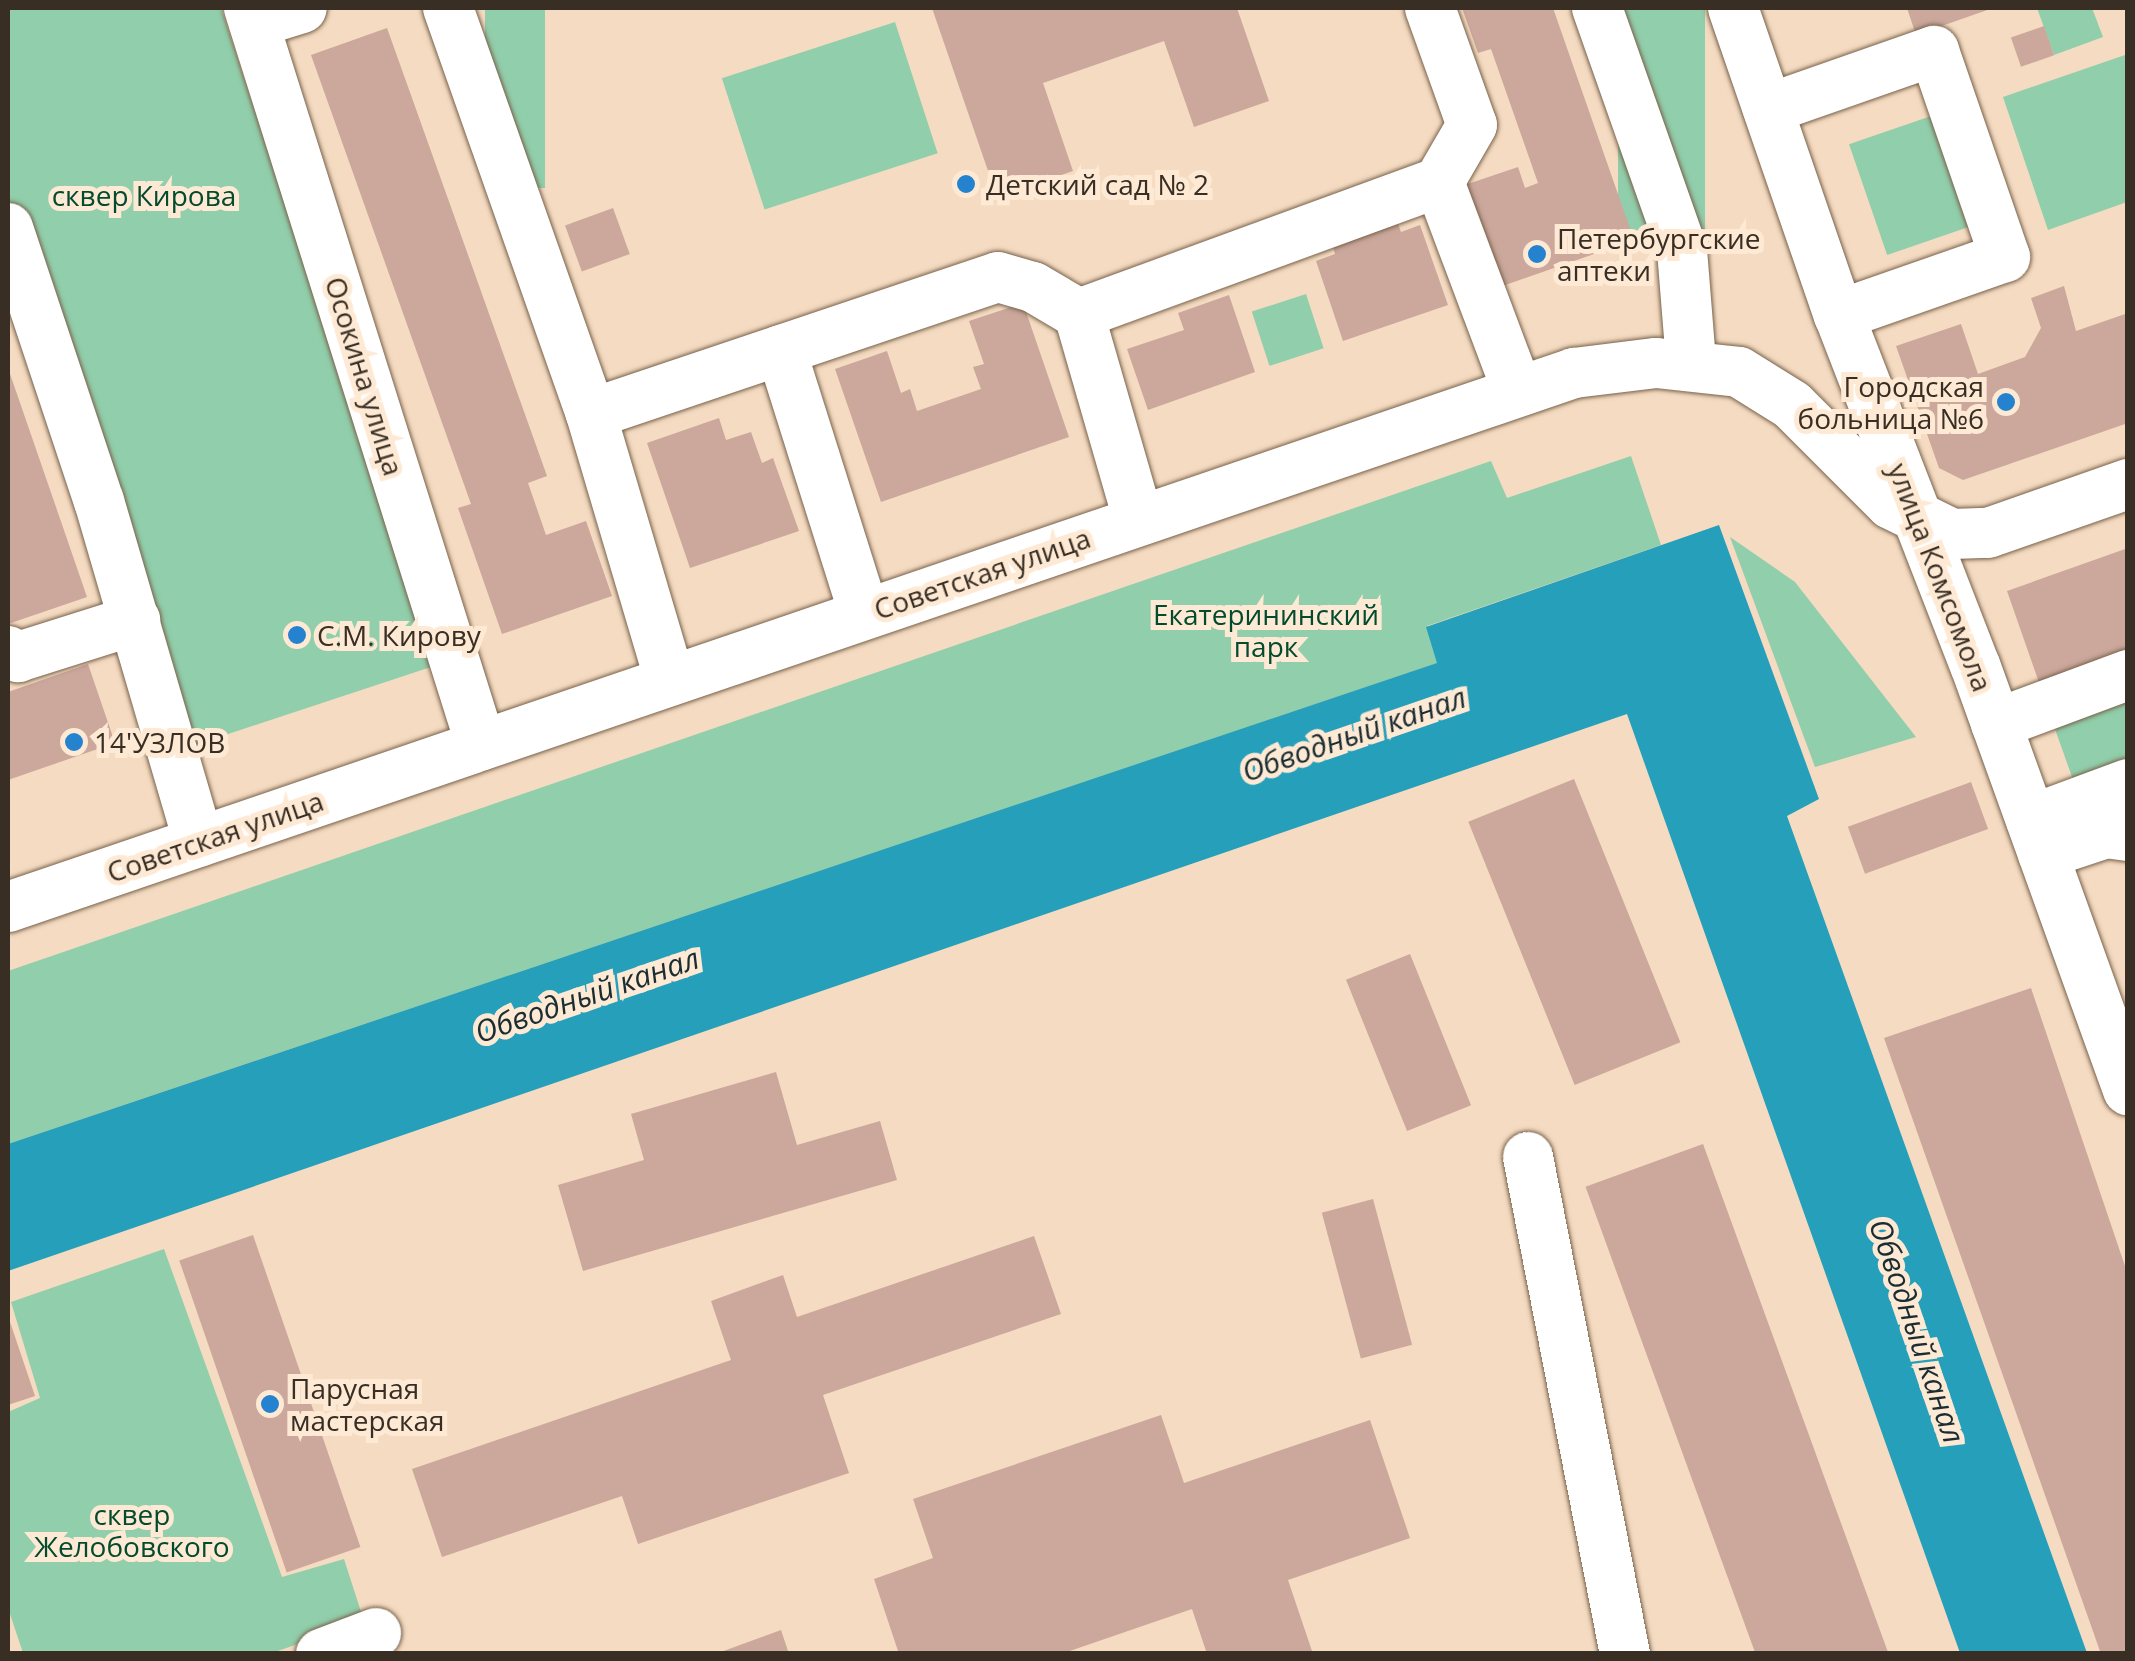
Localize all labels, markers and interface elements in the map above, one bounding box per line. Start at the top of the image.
place label: Детский сад № 2 [986,167,1209,201]
marker: Детский сад № 2 [955,173,977,195]
park label: сквер Кирова [52,178,236,212]
place label: Петербургские аптеки [1557,221,1760,287]
marker: Петербургские аптеки [1526,243,1548,265]
street label: Осокина улица [319,273,411,479]
place label: Городская больница №6 [1798,369,1984,435]
marker: Городская больница №6 [1993,389,2019,415]
street label: улица Комсомола [1882,458,2000,696]
street label: Советская улица [869,520,1095,626]
park label: Екатерининский парк [1153,597,1379,663]
place label: С.М. Кирову [317,618,481,652]
marker: С.М. Кирову [286,624,308,646]
water label: Обводный канал [1237,679,1471,789]
place label: 14'УЗЛОВ [94,725,225,759]
marker: 14'УЗЛОВ [63,731,85,753]
street label: Советская улица [102,783,328,889]
water label: Обводный канал [470,940,704,1050]
water label: Обводный канал [1862,1214,1972,1448]
place label: Парусная мастерская [290,1371,444,1437]
marker: Парусная мастерская [259,1393,281,1415]
park label: сквер Желобовского [34,1497,230,1563]

